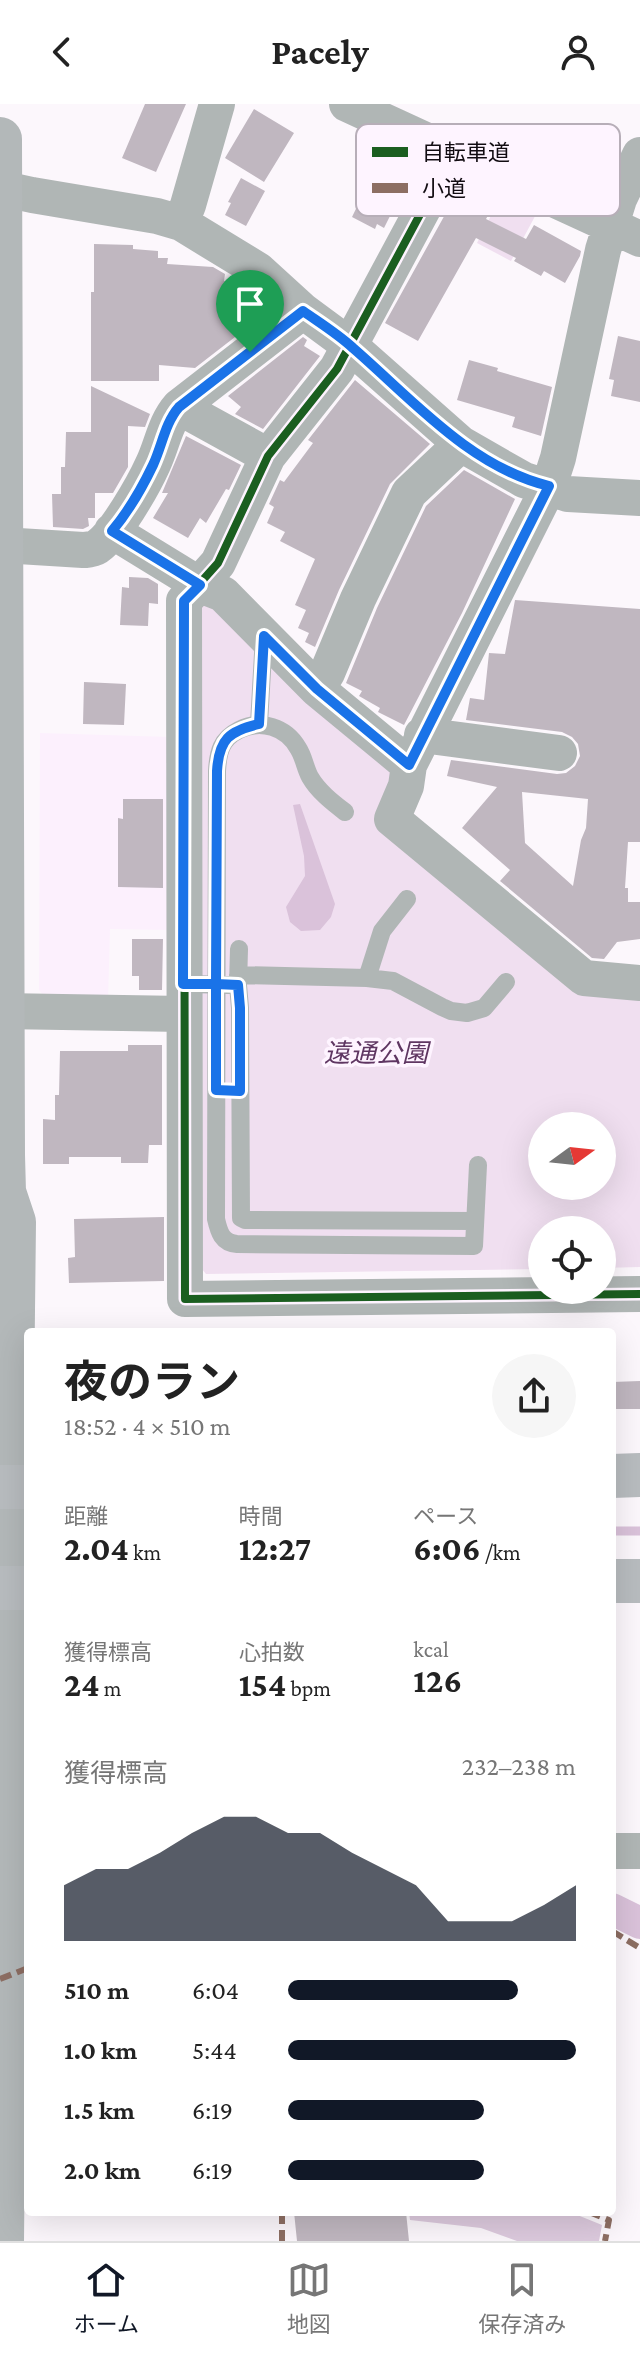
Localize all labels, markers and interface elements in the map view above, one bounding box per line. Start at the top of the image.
icon: back [40,30,84,74]
icon: person [556,30,600,74]
text: Pacely [271,32,369,72]
legend [356,124,620,216]
text: 自転車道 [422,140,510,165]
text: 小道 [422,176,466,201]
pin [216,270,284,352]
icon: arrive [228,282,272,326]
park label: 遠通公園 [324,1039,432,1068]
north arrow [528,1112,616,1200]
map controls [528,1112,616,1304]
button: locate [528,1216,616,1304]
button: share [492,1354,576,1438]
text: 夜のラン [64,1358,240,1406]
text: 18:52 · 4 × 510 m [64,1412,231,1441]
text: 距離 [64,1504,108,1529]
text: 時間 [239,1504,283,1529]
text: ペース [413,1504,478,1529]
text: 2.04 [64,1530,129,1567]
text: 12:27 [239,1530,311,1567]
text: 6:06 [413,1530,481,1567]
text: km [129,1540,161,1565]
text: /km [481,1540,521,1565]
text: kcal [413,1637,449,1662]
text: 獲得標高 [64,1640,152,1665]
text: 心拍数 [239,1640,305,1665]
text: 126 [413,1662,462,1699]
text: 24 [64,1666,100,1703]
text: 154 [239,1666,286,1703]
text: m [100,1676,121,1701]
text: bpm [286,1676,331,1701]
text: 232–238 m [462,1752,576,1781]
text: 獲得標高 [64,1759,168,1788]
text: 510 m [64,1976,129,2005]
text: 6:04 [192,1976,239,2005]
text: 1.0 km [64,2036,137,2065]
text: 5:44 [192,2036,237,2065]
text: 1.5 km [64,2096,135,2125]
text: 6:19 [192,2096,233,2125]
text: 2.0 km [64,2156,141,2185]
text: 6:19 [192,2156,233,2185]
tab: ホーム [74,2258,139,2338]
tab: 地図 [287,2258,331,2338]
tab: 保存済み [478,2258,566,2338]

